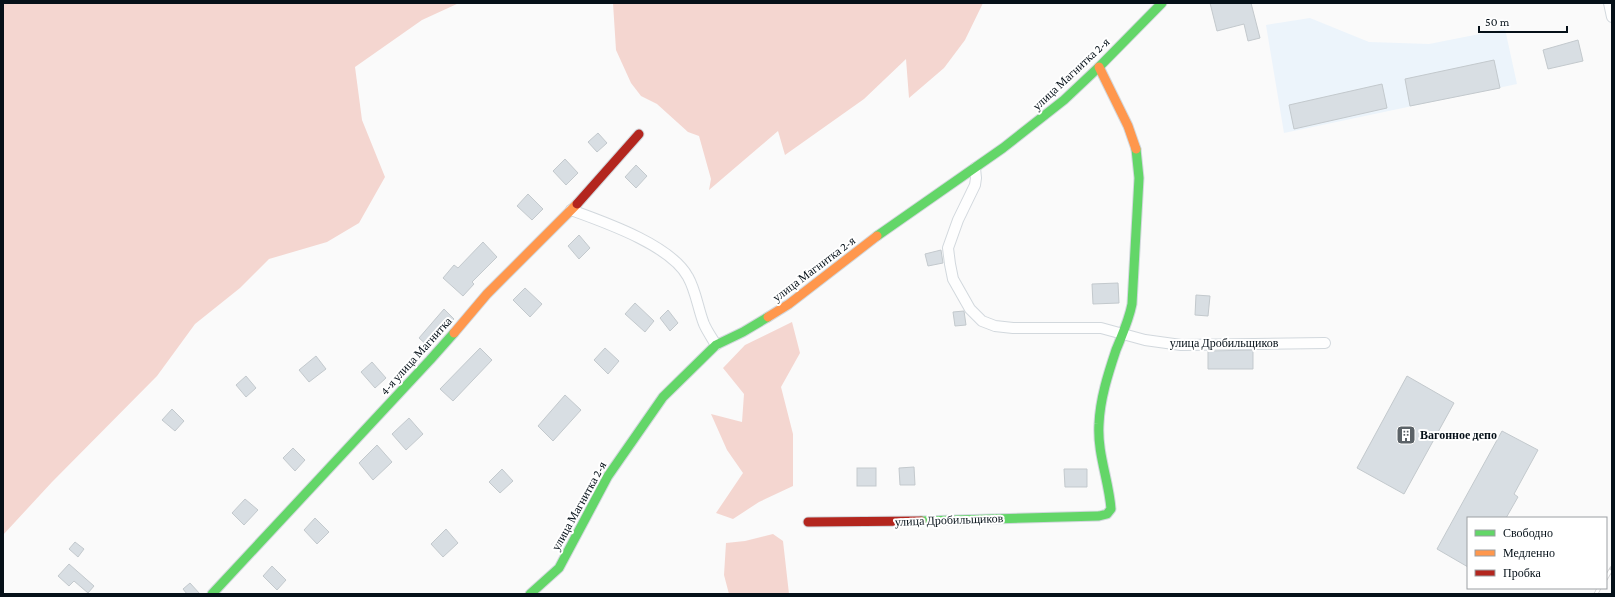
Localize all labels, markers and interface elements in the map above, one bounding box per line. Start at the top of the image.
scale bar [1479,8,1567,34]
text: 50 m [1485,15,1510,29]
street label: улица Магнитка 2-я [1030,35,1113,113]
street label: улица Магнитка 2-я [770,233,858,305]
street label: 4-я улица Магнитка [377,314,455,398]
street label: улица Дробильщиков [1170,336,1279,350]
building icon: Вагонное депо [1395,424,1417,446]
place label: Вагонное депо [1420,428,1497,442]
street label: улица Магнитка 2-я [549,459,610,553]
street label: улица Дробильщиков [894,511,1004,529]
legend [1467,517,1607,589]
text: Свободно [1503,526,1553,540]
text: Медленно [1503,546,1555,560]
text: Пробка [1503,566,1541,580]

